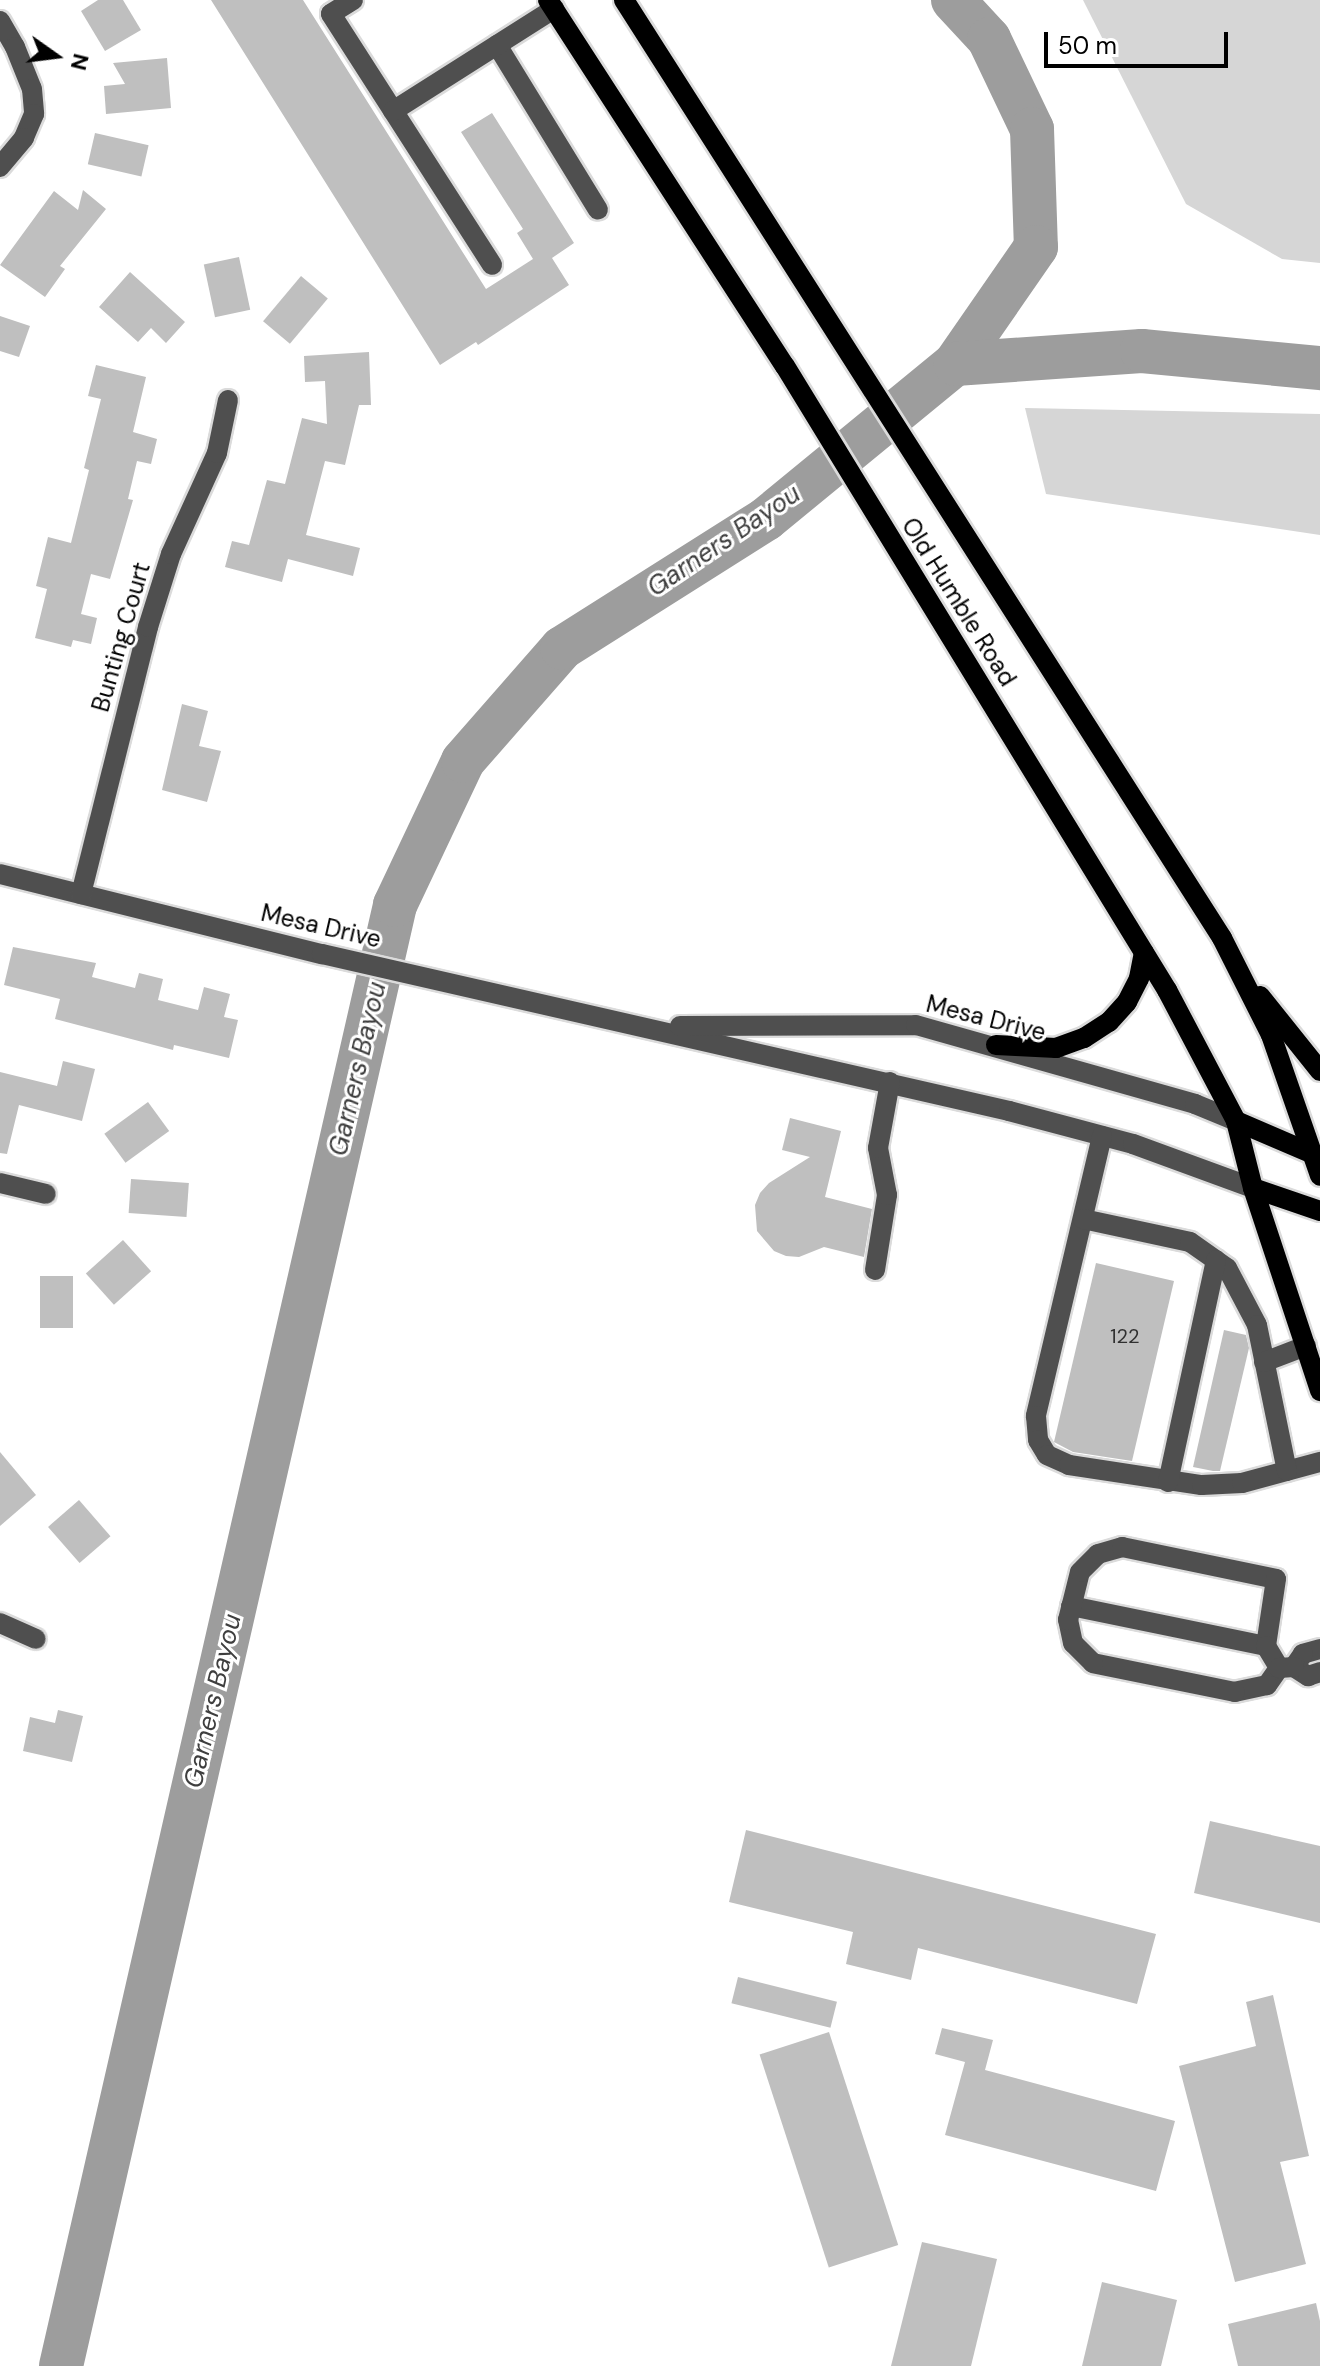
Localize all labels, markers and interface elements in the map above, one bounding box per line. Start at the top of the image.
north arrow [16,16,96,96]
scale bar [1048,16,1232,66]
text: 50 m [1058,30,1117,61]
text: N [64,51,96,73]
water label: Garners Bayou [642,478,806,604]
street label: Old Humble Road [896,512,1022,692]
street label: Bunting Court [86,559,156,715]
street label: Mesa Drive [258,898,384,954]
water label: Garners Bayou [323,979,393,1159]
street label: Mesa Drive [923,989,1049,1047]
house number: 122 [1110,1324,1140,1348]
water label: Garners Bayou [178,1611,248,1791]

